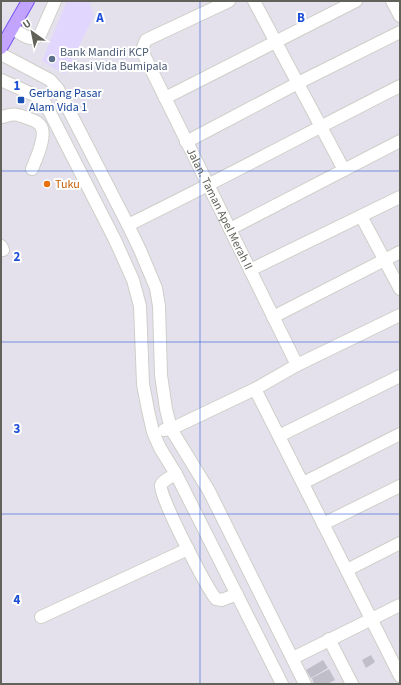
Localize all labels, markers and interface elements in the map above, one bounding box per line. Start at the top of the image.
text: A [95,9,104,27]
text: B [297,9,305,27]
north arrow [12,12,52,52]
text: U [20,16,34,32]
place label: Bank Mandiri KCP Bekasi Vida Bumipala [60,44,168,75]
marker: Bank Mandiri KCP Bekasi Vida Bumipala [47,54,57,64]
text: 1 [14,77,21,95]
place label: Gerbang Pasar Alam Vida 1 [29,85,102,116]
marker: Gerbang Pasar Alam Vida 1 [16,95,26,105]
street label: Jalan. Taman Apel Merah II [182,145,257,273]
place label: Tuku [55,176,80,193]
marker: Tuku [42,179,52,189]
text: 2 [14,248,21,266]
text: 3 [14,420,21,438]
text: 4 [14,591,21,609]

